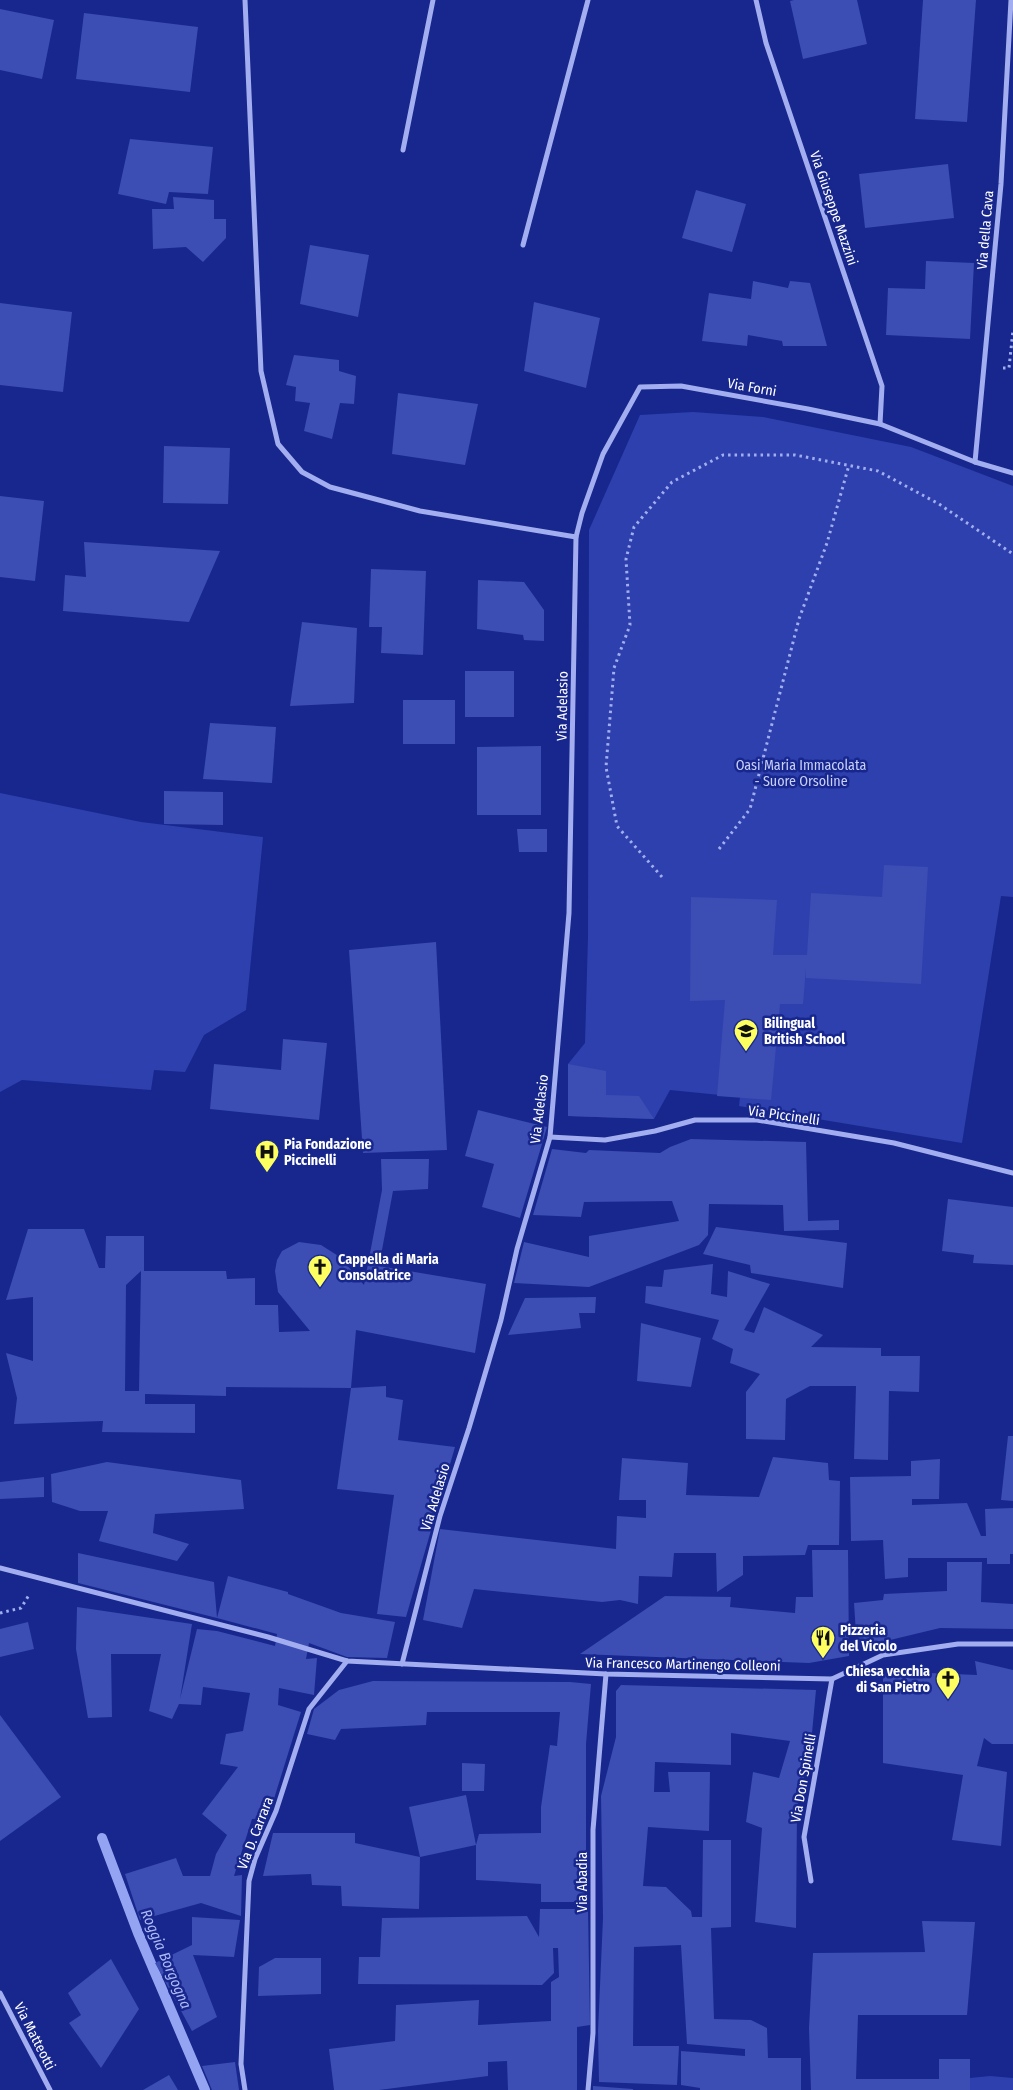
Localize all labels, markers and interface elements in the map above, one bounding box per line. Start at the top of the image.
street label: Via Giuseppe Mazzini [806,149,861,268]
street label: Via della Cava [974,190,997,270]
street label: Via Forni [726,375,778,400]
street label: Via Adelasio [553,671,572,741]
park label: Oasi Maria Immacolata - Suore Orsoline [736,757,866,790]
place label: Bilingual British School [764,1015,845,1048]
school or university icon: Bilingual British School [733,1018,759,1052]
street label: Via Adelasio [527,1073,552,1145]
street label: Via Piccinelli [747,1102,821,1129]
place label: Pia Fondazione Piccinelli [284,1136,372,1169]
hospital icon: Pia Fondazione Piccinelli [254,1139,280,1173]
place label: Cappella di Maria Consolatrice [338,1251,439,1284]
church icon: Cappella di Maria Consolatrice [307,1254,333,1288]
street label: Via Adelasio [417,1461,454,1533]
place label: Pizzeria del Vicolo [840,1622,897,1655]
restaurant icon: Pizzeria del Vicolo [810,1625,836,1659]
street label: Via Francesco Martinengo Colleoni [585,1654,781,1675]
place label: Chiesa vecchia di San Pietro [845,1663,931,1696]
church icon: Chiesa vecchia di San Pietro [935,1666,961,1700]
street label: Via Don Spinelli [787,1732,820,1824]
street label: Via D. Carrara [234,1794,277,1872]
street label: Via Abadia [574,1852,591,1912]
water label: Roggia Borgogna [137,1906,195,2012]
street label: Via Matteotti [10,2000,59,2073]

